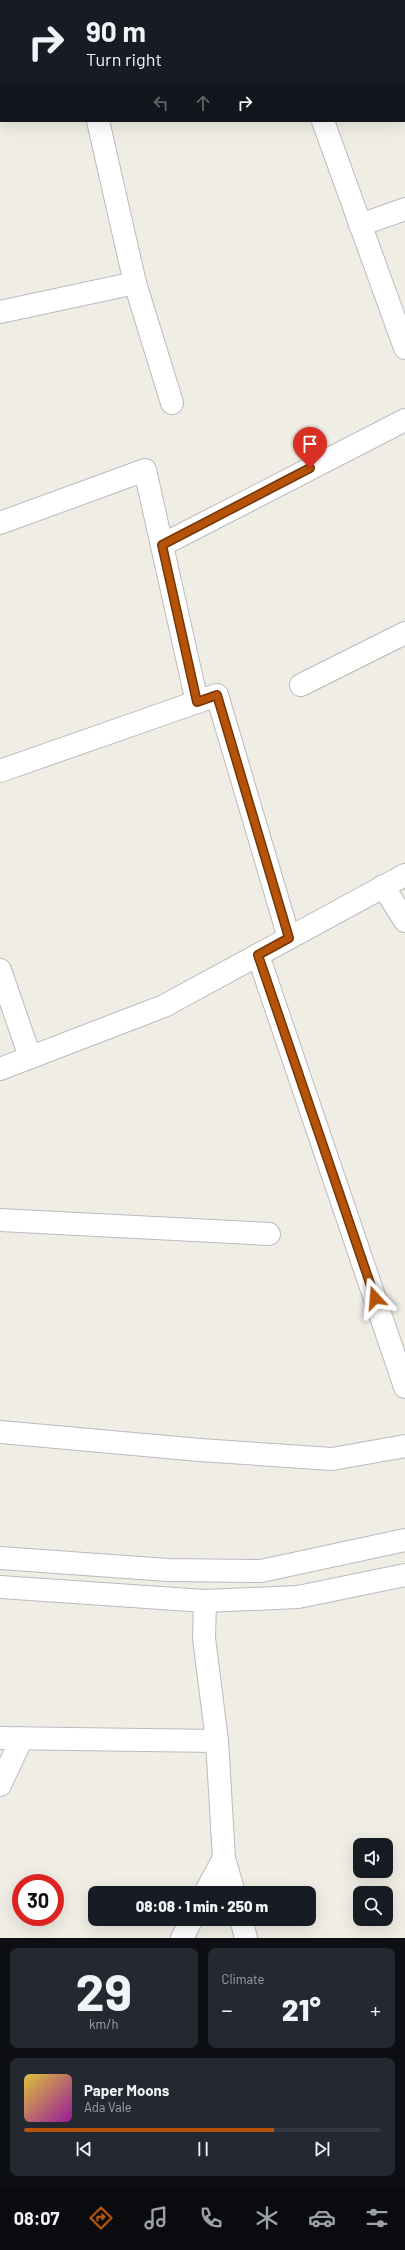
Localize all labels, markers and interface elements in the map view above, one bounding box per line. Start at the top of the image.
text: 90 m [86,14,146,48]
icon: right [20,16,72,68]
text: Turn right [86,48,162,70]
icon: left [150,92,172,114]
icon: ahead [192,92,214,114]
icon: right [234,92,256,114]
pin [293,427,327,468]
icon: arrive [299,433,321,455]
position arrow [354,1277,396,1319]
map controls [353,1838,393,1926]
button: sound [353,1838,393,1878]
speed limit sign: 30 [12,1874,64,1926]
button: search [353,1886,393,1926]
text: 08:08 · 1 min · 250 m [136,1897,268,1915]
text: 29 [75,1959,132,2021]
text: Climate [222,1971,265,1987]
text: 21° [282,1991,321,2027]
text: − [222,1996,233,2022]
text: + [370,1996,381,2022]
text: km/h [89,2016,118,2032]
text: Paper Moons [84,2081,169,2099]
text: Ada Vale [84,2099,132,2115]
icon: previous [73,2138,95,2160]
icon: pause [192,2138,214,2160]
icon: next [311,2138,333,2160]
icon: directions [87,2204,115,2232]
icon: music [142,2204,170,2232]
icon: phone [197,2204,225,2232]
icon: climate [253,2204,281,2232]
icon: car [308,2204,336,2232]
icon: filters [363,2204,391,2232]
text: 08:07 [14,2207,59,2229]

